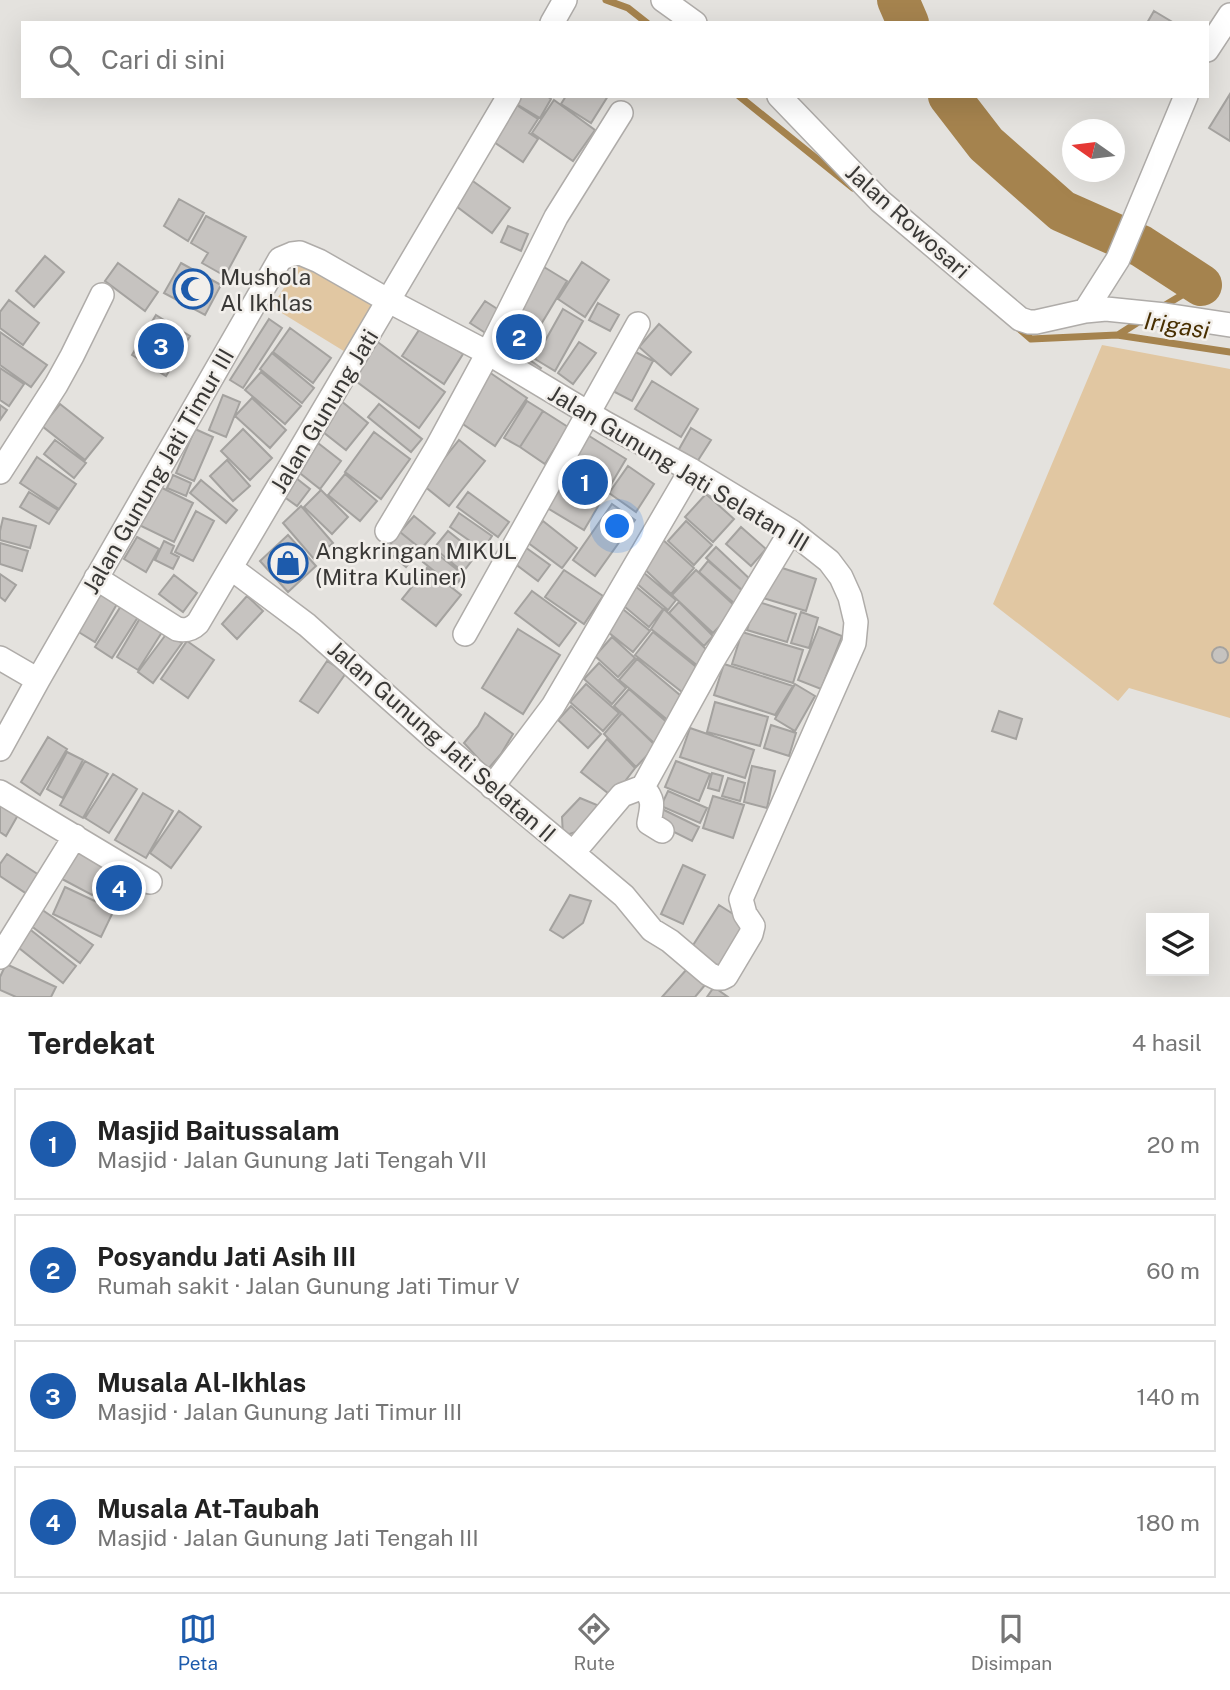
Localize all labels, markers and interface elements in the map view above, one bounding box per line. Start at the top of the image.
search box [21,21,1209,98]
icon: search [45,41,83,79]
text: Cari di sini [101,44,225,75]
north arrow [1062,119,1125,182]
street label: Jalan Rowosari [840,158,976,284]
place label: Mushola Al Ikhlas [220,263,313,316]
mosque icon: Mushola Al Ikhlas [172,268,214,310]
water label: Irigasi [1142,306,1212,344]
pin: 2 [496,311,542,363]
pin: 3 [138,320,184,372]
street label: Jalan Gunung Jati [264,324,384,498]
street label: Jalan Gunung Jati Timur III [77,344,239,598]
street label: Jalan Gunung Jati Selatan III [544,379,814,557]
pin: 1 [562,456,608,508]
your location [600,509,634,543]
place label: Angkringan MIKUL (Mitra Kuliner) [315,537,517,590]
shop icon: Angkringan MIKUL (Mitra Kuliner) [267,542,309,584]
street label: Jalan Gunung Jati Selatan II [323,635,561,847]
pin: 4 [96,862,142,914]
map controls [1146,913,1209,976]
button: layers [1146,913,1209,976]
text: Terdekat [28,1025,155,1061]
text: 4 hasil [1132,1029,1202,1056]
text: Masjid Baitussalam [97,1115,340,1146]
text: 1 [48,1131,58,1158]
text: 20 m [1147,1131,1200,1158]
text: Masjid · Jalan Gunung Jati Tengah VII [97,1146,487,1173]
text: Posyandu Jati Asih III [97,1241,356,1272]
text: 2 [46,1257,60,1284]
text: 60 m [1146,1257,1200,1284]
text: Rumah sakit · Jalan Gunung Jati Timur V [97,1272,520,1299]
text: Musala Al-Ikhlas [97,1367,306,1398]
text: 3 [45,1383,61,1410]
text: 140 m [1137,1383,1200,1410]
text: Masjid · Jalan Gunung Jati Timur III [97,1398,462,1425]
text: Musala At-Taubah [97,1493,319,1524]
text: 4 [45,1509,61,1536]
text: 180 m [1136,1509,1200,1536]
text: Masjid · Jalan Gunung Jati Tengah III [97,1524,479,1551]
tab: Peta [178,1610,218,1674]
tab: Rute [574,1610,615,1674]
tab: Disimpan [971,1610,1052,1674]

